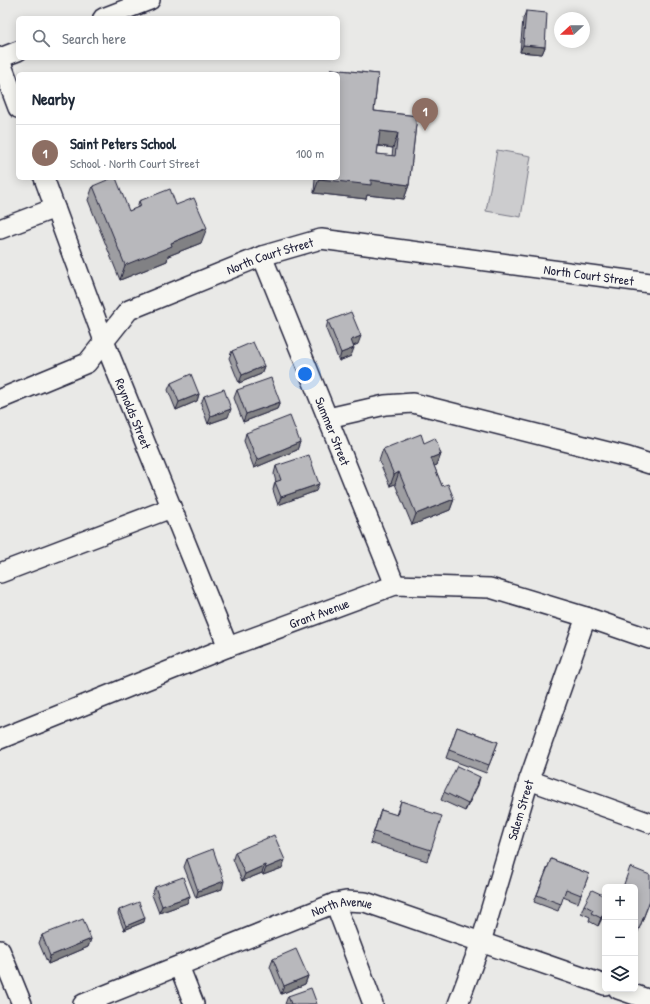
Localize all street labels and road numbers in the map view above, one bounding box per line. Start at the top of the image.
street label: North Court Street [224,233,316,278]
street label: North Court Street [543,260,635,290]
street label: Reynolds Street [111,376,156,452]
street label: Summer Street [311,394,355,469]
street label: Grant Avenue [287,594,352,633]
street label: Salem Street [503,777,538,842]
street label: North Avenue [308,892,375,921]

